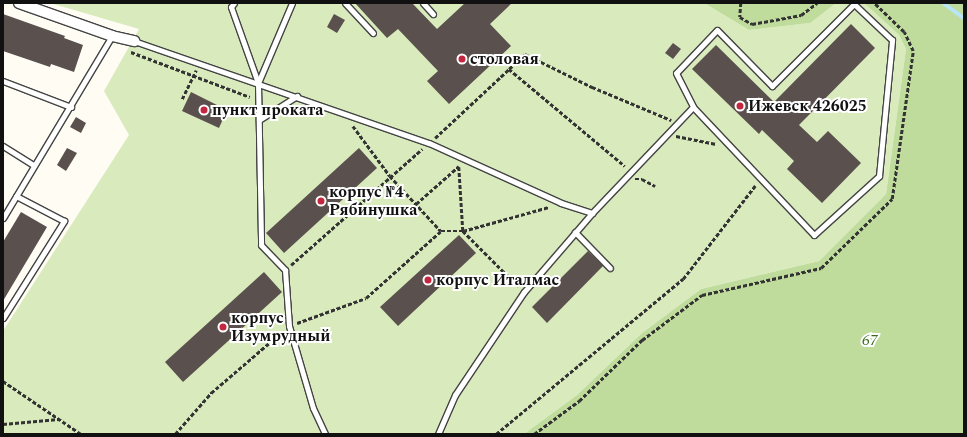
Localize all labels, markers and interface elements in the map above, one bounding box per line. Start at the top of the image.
place label: столовая [470,49,539,69]
marker: столовая [457,54,467,64]
place label: Ижевск 426025 [748,96,867,116]
place label: пункт проката [212,100,324,120]
marker: Ижевск 426025 [735,101,745,111]
marker: пункт проката [199,105,209,115]
place label: корпус №4 Рябинушка [329,182,417,220]
marker: корпус №4 Рябинушка [316,196,326,206]
place label: корпус Италмас [436,270,559,290]
marker: корпус Италмас [423,275,433,285]
place label: корпус Изумрудный [231,308,331,346]
marker: корпус Изумрудный [218,322,228,332]
park label: 67 [862,330,878,350]

